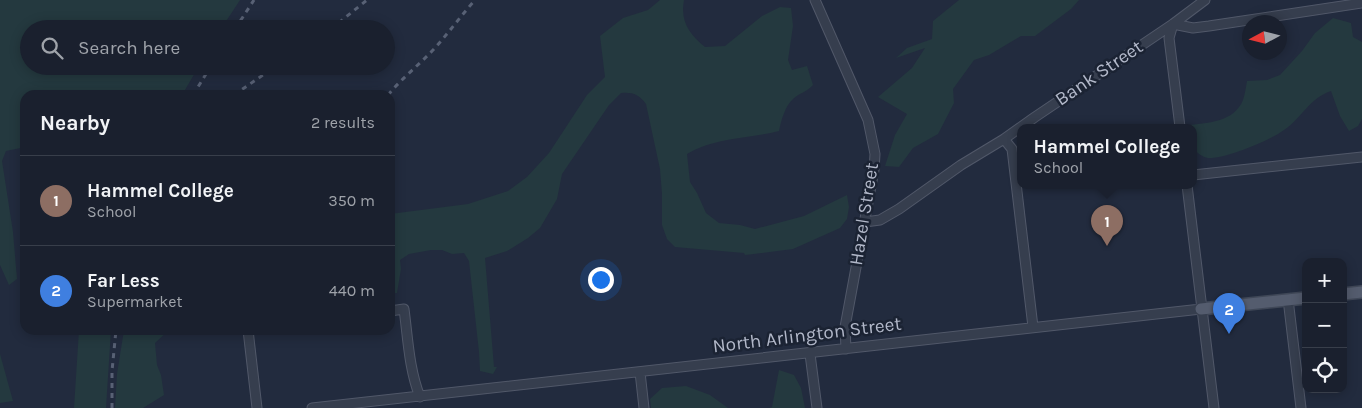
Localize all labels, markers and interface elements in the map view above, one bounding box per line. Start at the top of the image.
north arrow [1242,15,1287,60]
search box [20,20,395,75]
icon: search [38,34,66,62]
street label: Bank Street [1051,36,1147,110]
text: Search here [78,37,180,59]
text: Nearby [40,111,110,135]
text: 2 results [311,113,375,132]
popup [1017,124,1197,189]
text: Hammel College [1034,136,1180,158]
text: School [1034,158,1083,177]
street label: Hazel Street [845,161,883,267]
text: Hammel College [87,180,234,202]
text: 1 [53,191,59,210]
text: 350 m [328,191,375,210]
text: School [87,202,137,221]
pin: 1 [1091,205,1123,246]
map controls [1302,258,1347,393]
button: + [1302,258,1347,303]
your location [588,267,614,293]
text: Far Less [87,270,160,292]
text: 2 [51,281,61,300]
text: 440 m [329,281,375,300]
text: Supermarket [87,292,183,311]
pin: 2 [1213,293,1245,334]
button: − [1302,303,1347,348]
street label: North Arlington Street [711,313,903,357]
button: locate [1302,348,1347,393]

